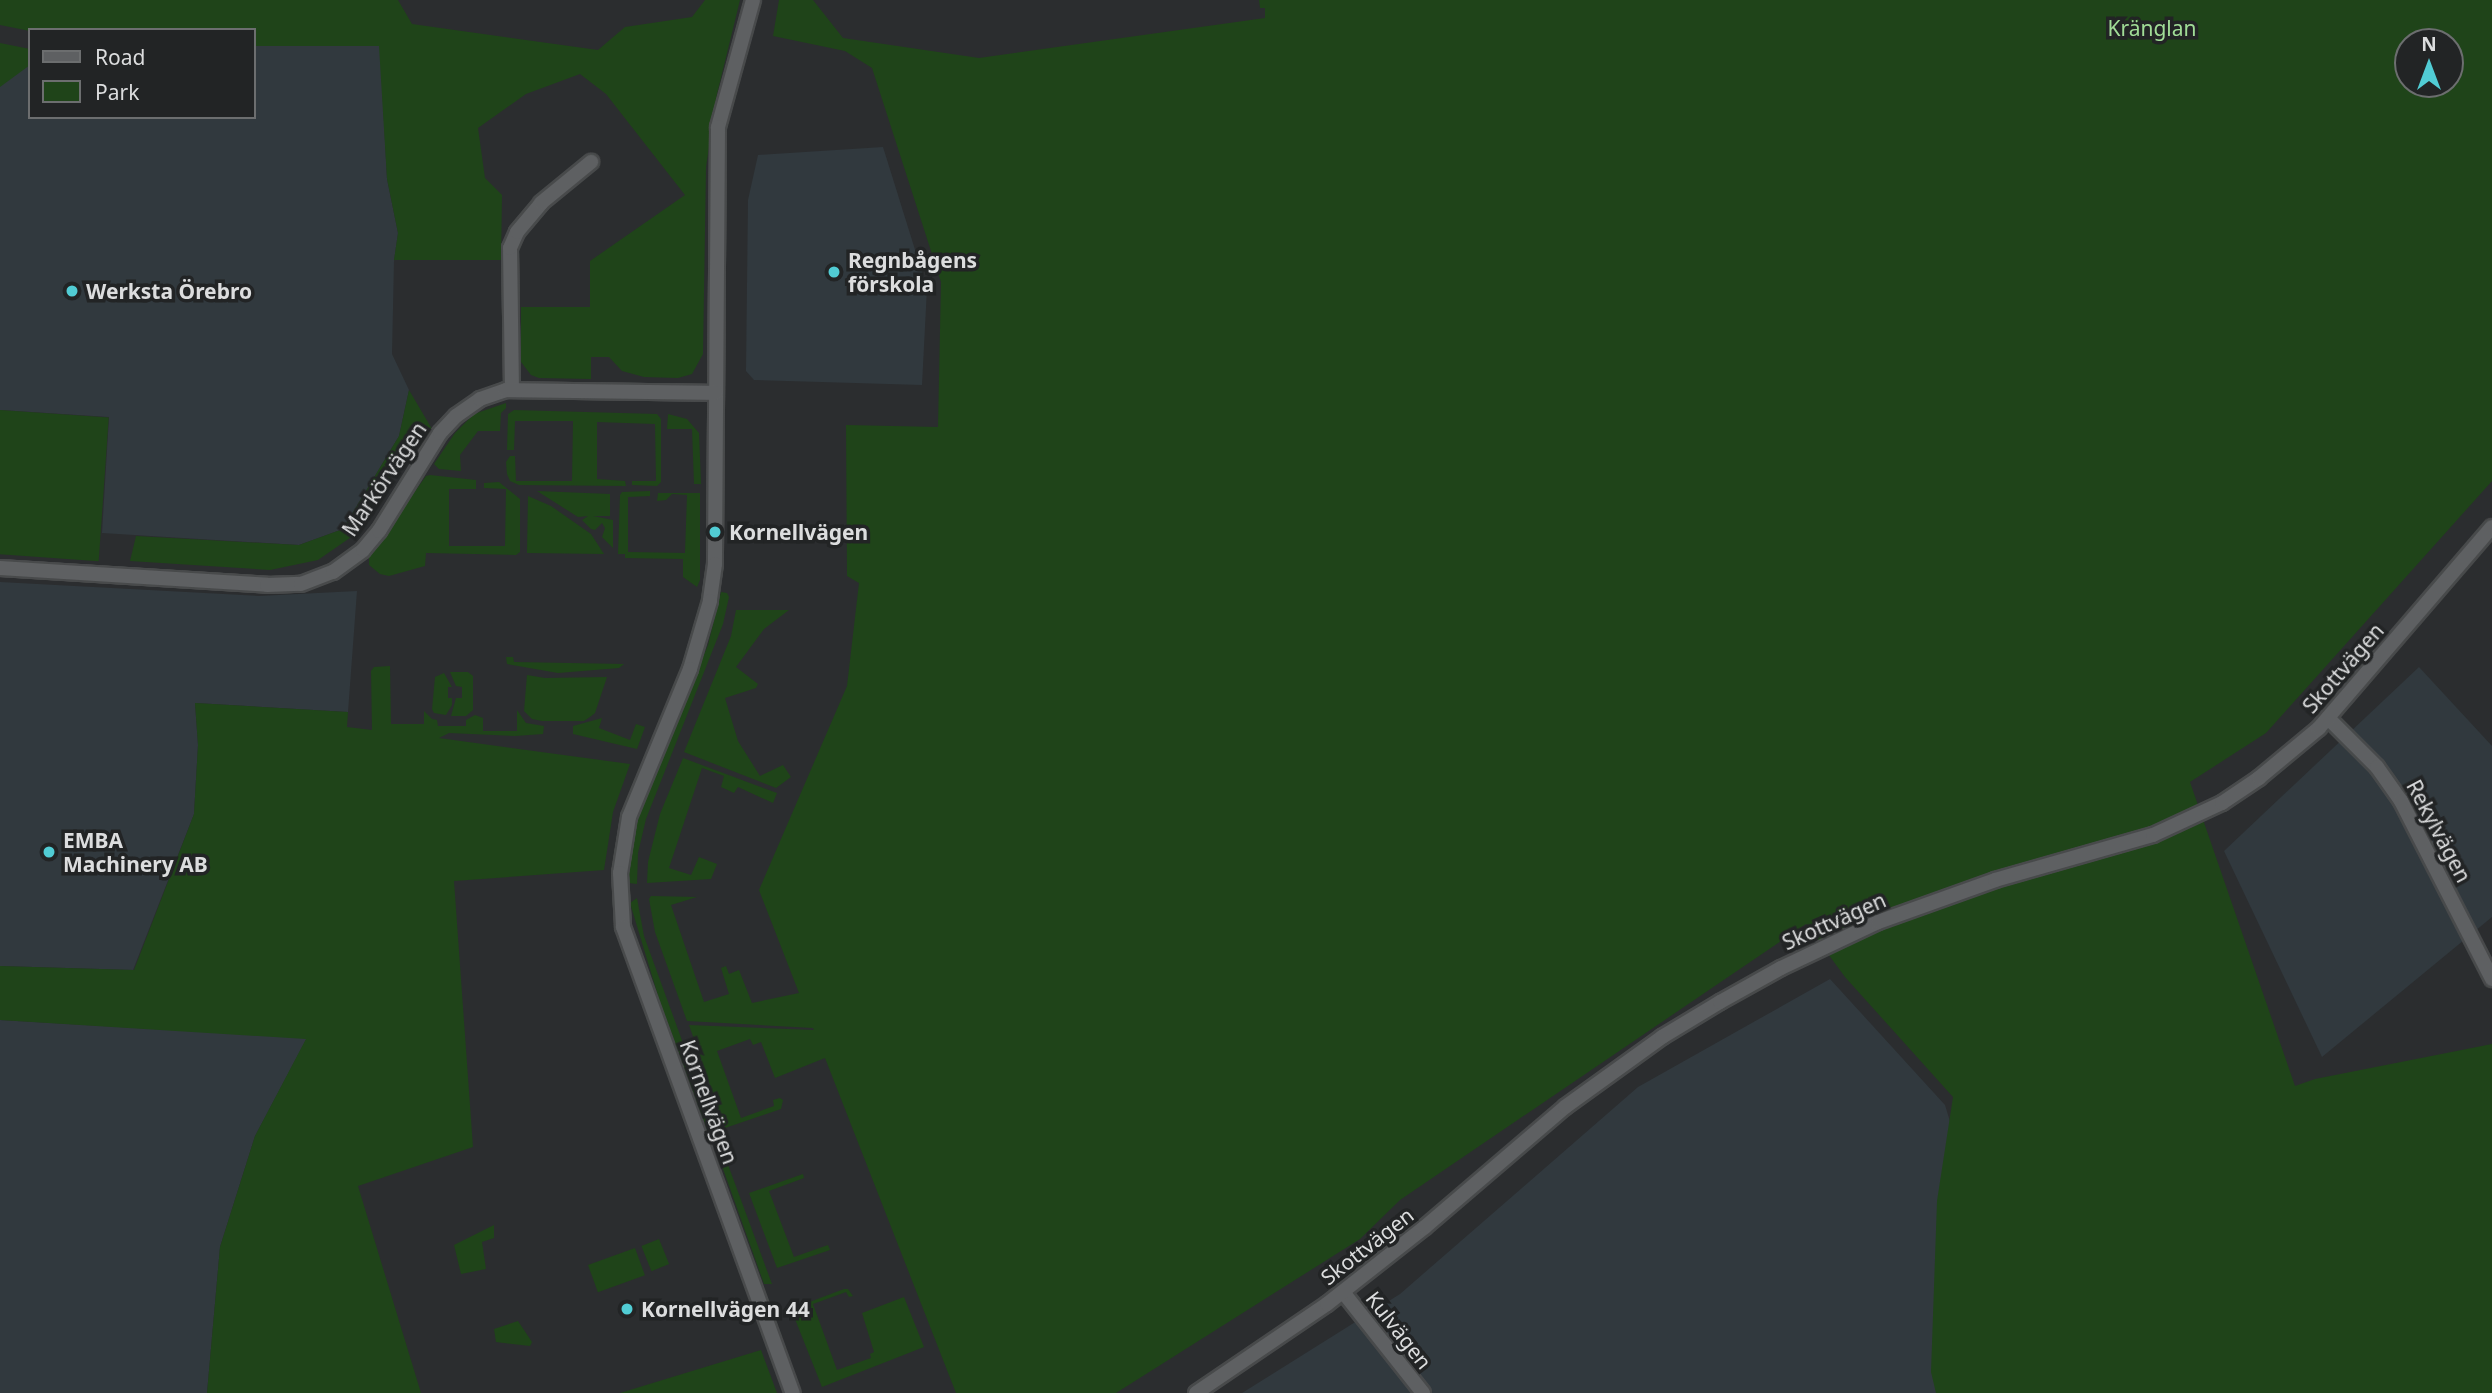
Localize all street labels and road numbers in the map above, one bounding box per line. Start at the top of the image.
street label: Markörvägen [337,417,431,541]
street label: Skottvägen [2297,618,2389,718]
street label: Rekylvägen [2401,775,2477,887]
street label: Skottvägen [1778,887,1890,955]
street label: Kornellvägen [675,1037,743,1167]
street label: Skottvägen [1316,1202,1418,1290]
street label: Kulvägen [1361,1286,1437,1374]

